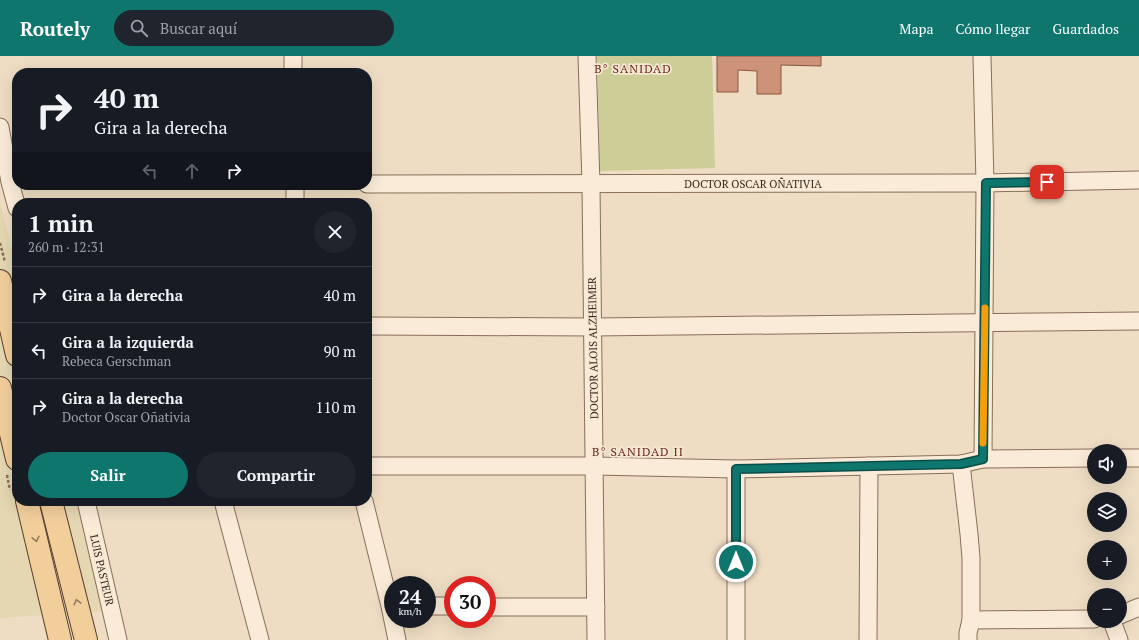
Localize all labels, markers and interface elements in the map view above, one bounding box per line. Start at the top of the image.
search box [114,10,394,46]
text: Routely [20,16,90,41]
icon: search [128,17,150,39]
text: Buscar aquí [160,18,237,38]
text: Mapa [899,19,934,38]
text: Cómo llegar [956,19,1030,38]
text: Guardados [1052,19,1119,38]
district label: B° SANIDAD [594,61,672,76]
text: 40 m [94,79,159,116]
icon: right [28,84,80,136]
text: Gira a la derecha [94,115,228,139]
icon: left [139,160,161,182]
icon: ahead [181,160,203,182]
icon: right [223,160,245,182]
pin [1030,165,1064,199]
icon: arrive [1036,171,1058,193]
street label: DOCTOR OSCAR OÑATIVIA [684,177,822,191]
text: 1 min [28,207,94,239]
button: close [314,211,356,253]
text: 260 m · 12:31 [28,238,105,256]
street label: DOCTOR ALOIS ALZHEIMER [585,277,601,419]
icon: right [28,284,50,306]
text: Gira a la derecha [62,285,183,305]
text: 40 m [323,285,356,305]
text: Gira a la izquierda [62,332,194,352]
icon: left [28,340,50,362]
text: 90 m [323,341,356,361]
text: Rebeca Gerschman [62,352,171,370]
text: Gira a la derecha [62,388,183,408]
icon: right [28,396,50,418]
text: 110 m [315,397,356,417]
text: Doctor Oscar Oñativia [62,408,190,426]
district label: B° SANIDAD II [592,444,684,459]
map controls [1087,444,1127,628]
button: sound [1087,444,1127,484]
button: Salir [28,452,188,498]
button: Compartir [196,452,356,498]
button: layers [1087,492,1127,532]
street label: LUIS PASTEUR [87,533,117,607]
one-way arrow [31,536,39,542]
button: + [1087,540,1127,580]
position arrow [715,541,757,583]
speed limit sign: 30 [444,576,496,628]
text: 24 [399,583,421,610]
button: − [1087,588,1127,628]
one-way arrow [73,599,81,605]
text: km/h [398,605,422,618]

